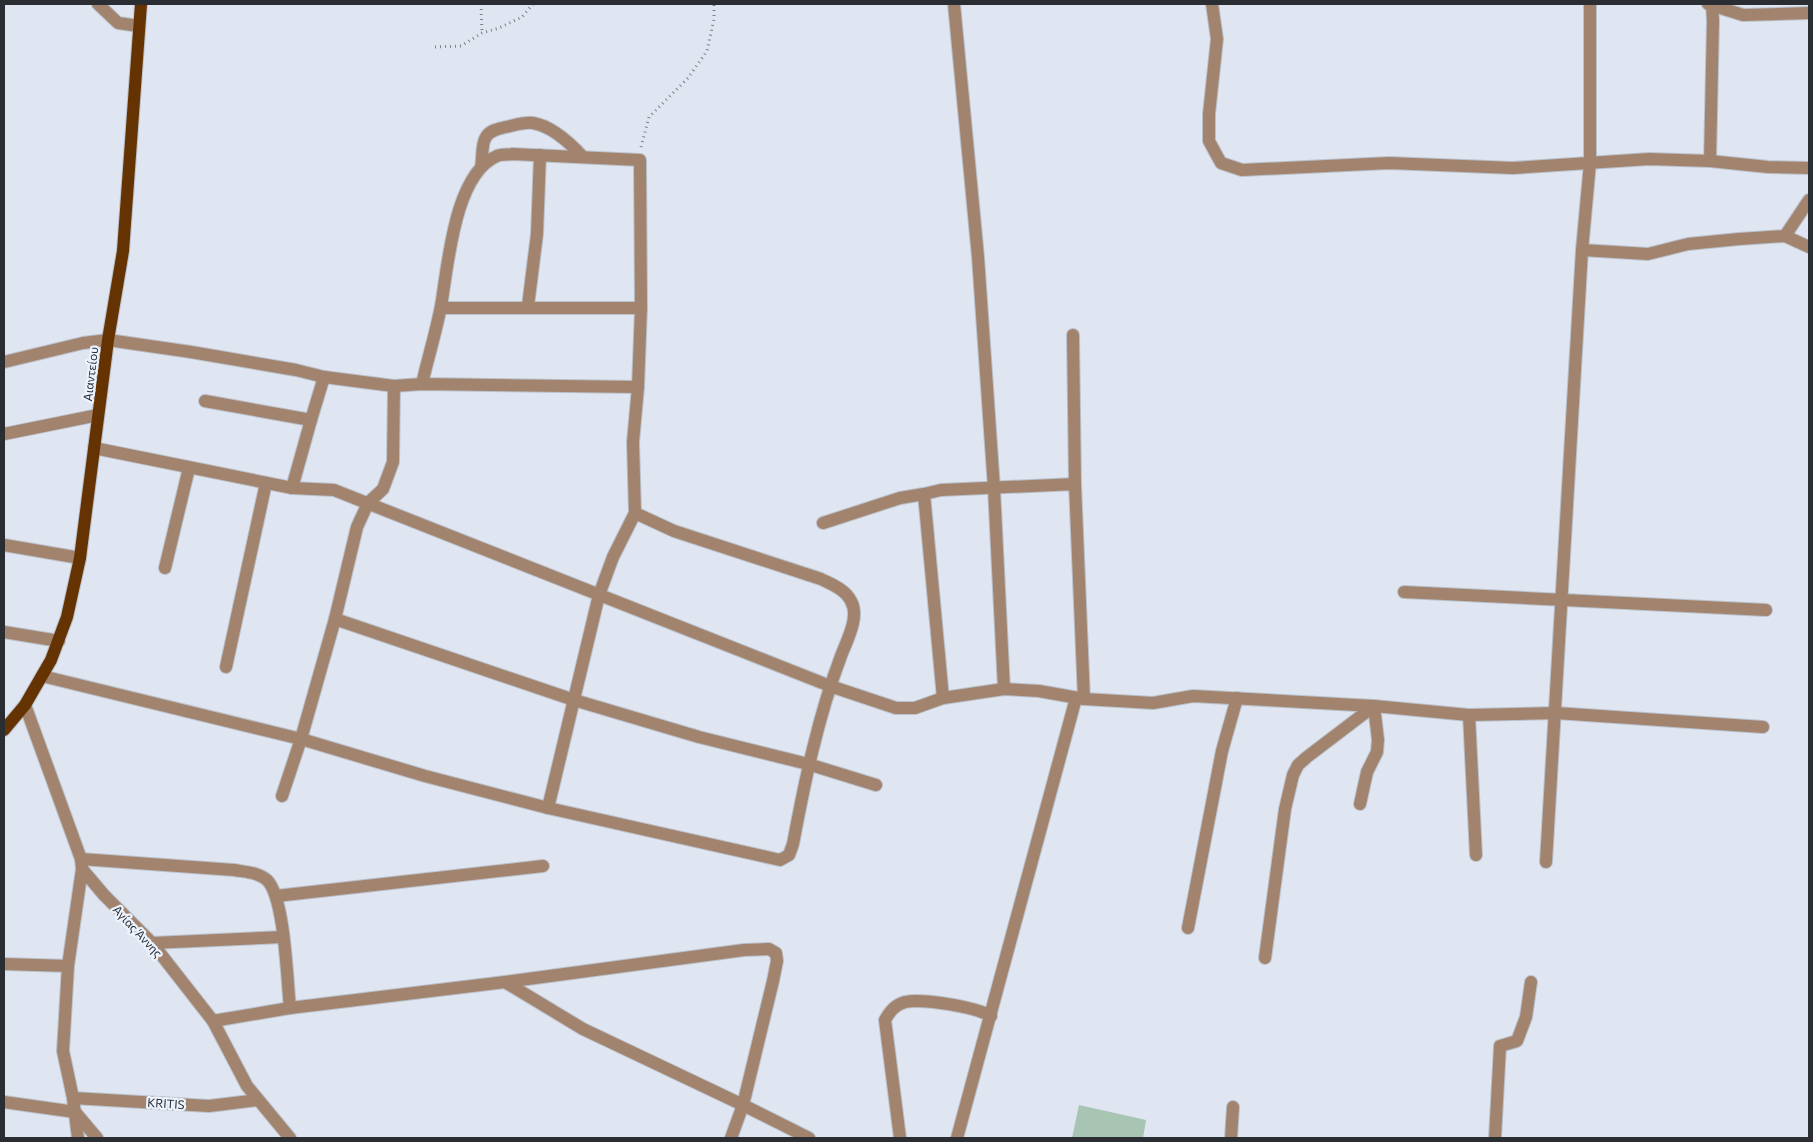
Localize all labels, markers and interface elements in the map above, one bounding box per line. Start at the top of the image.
street label: Αιαντείου [80,346,100,402]
street label: Αγίας Άννης [110,902,166,960]
street label: KRITIS [147,1095,185,1111]

